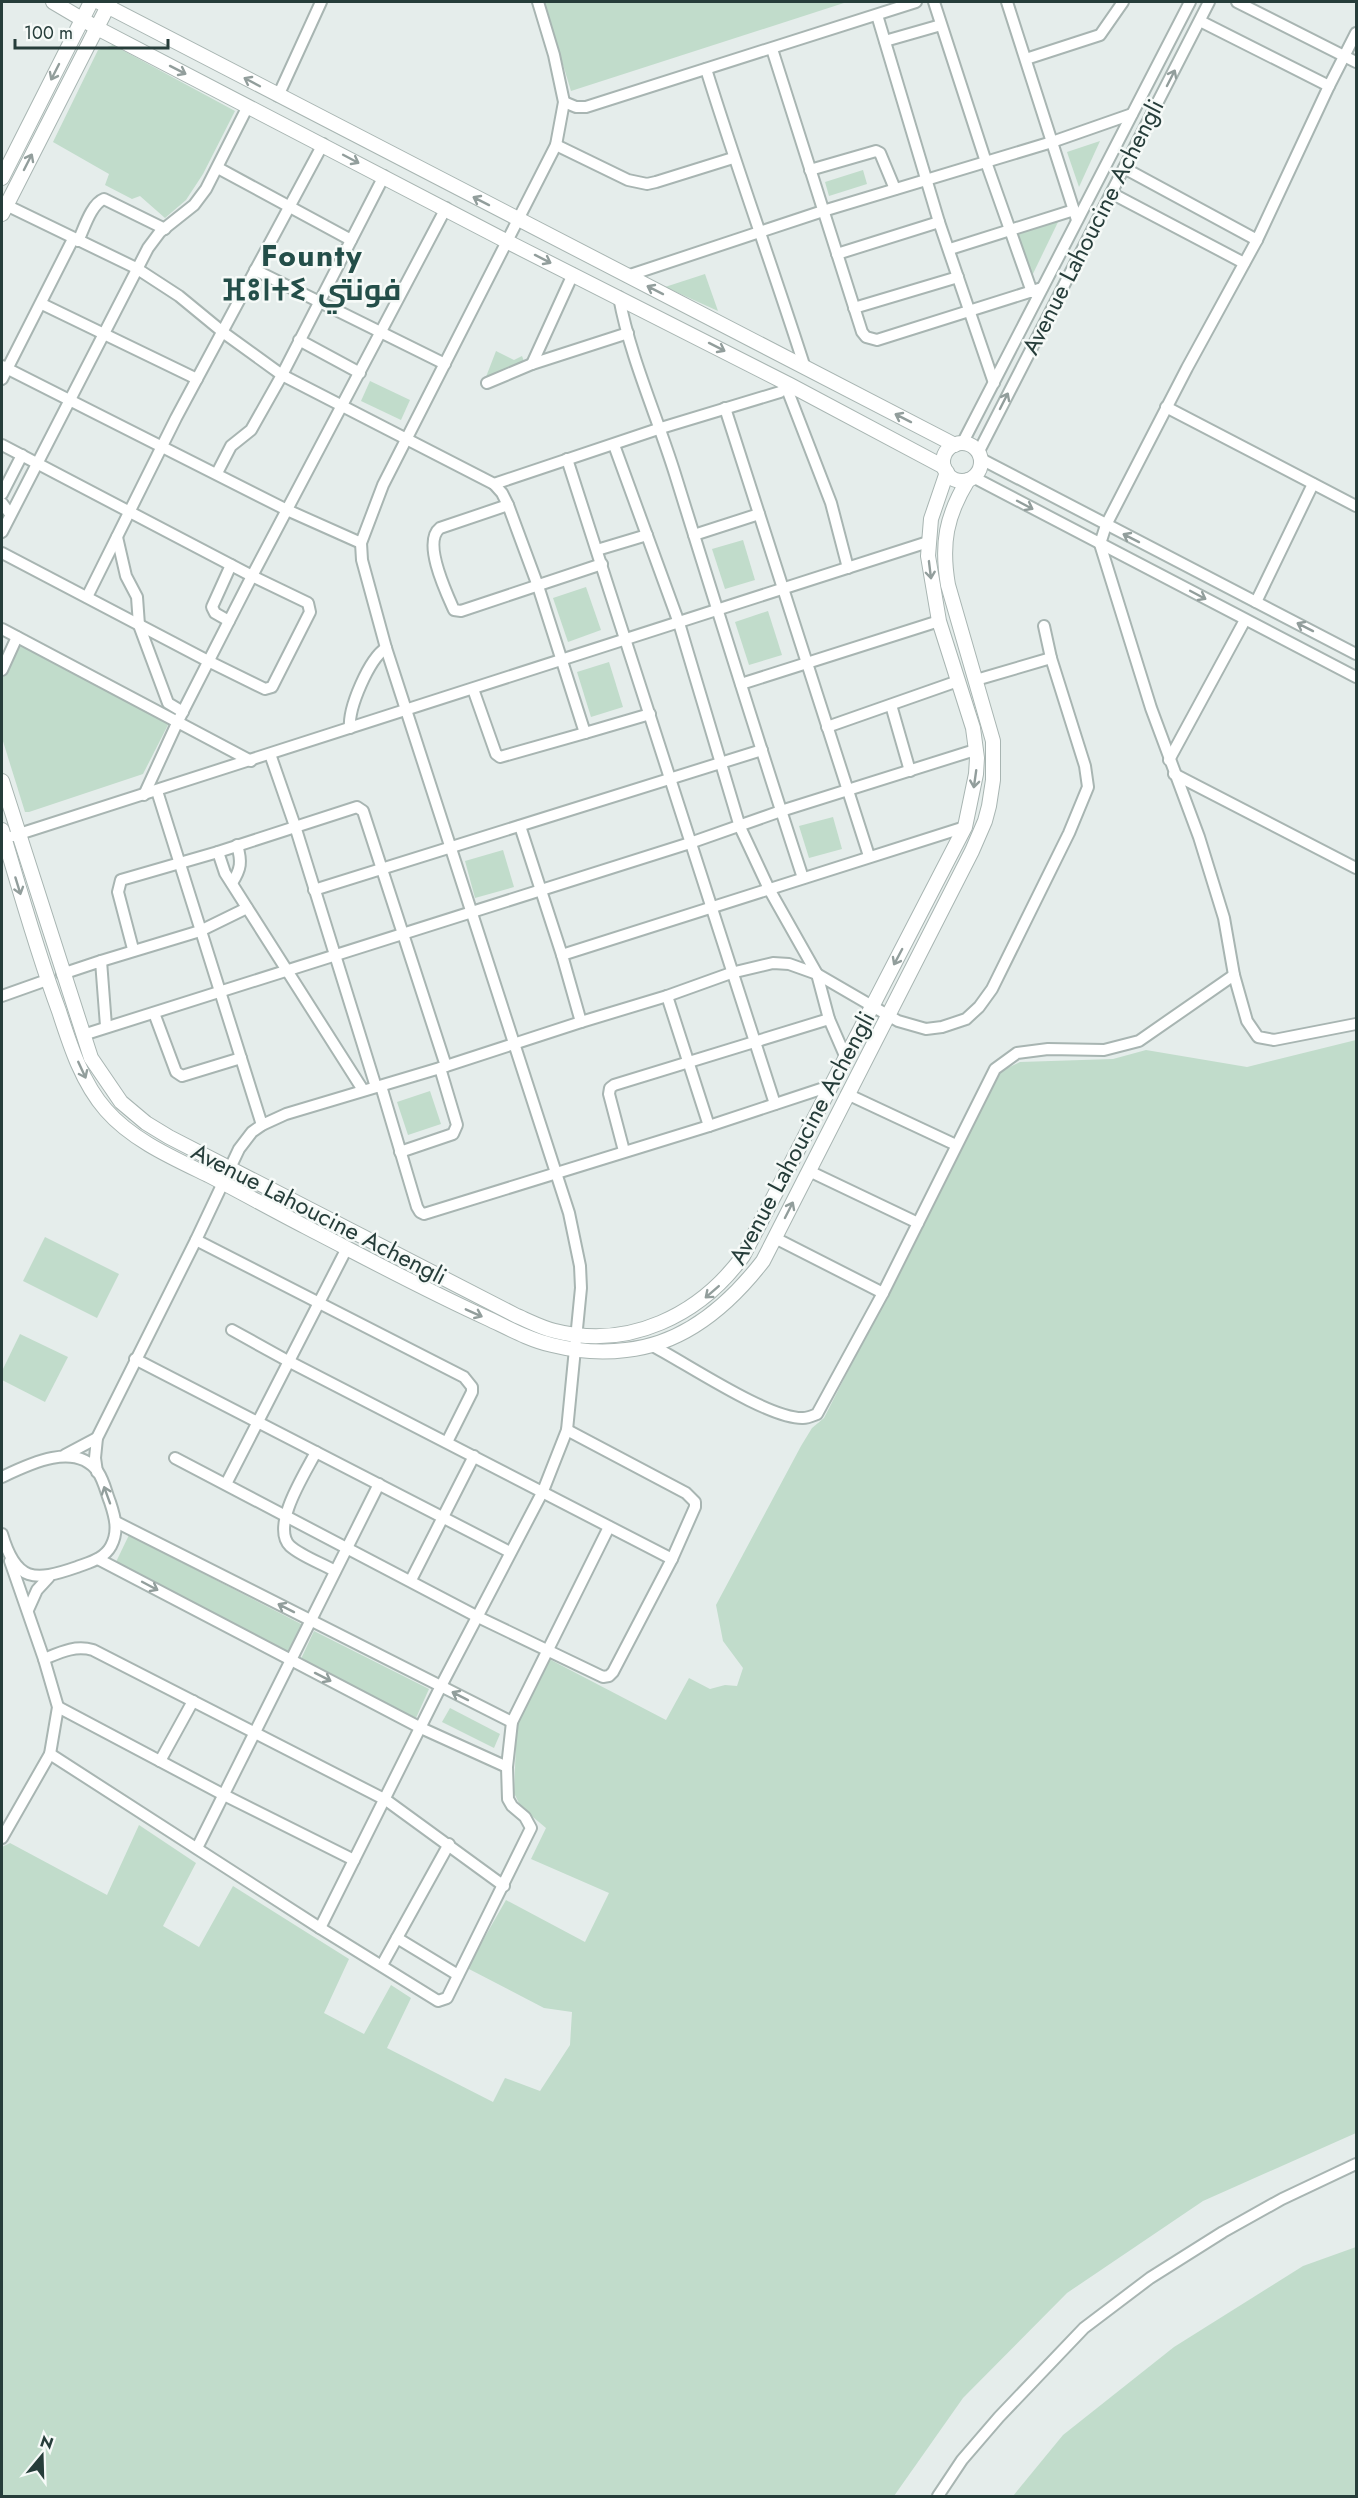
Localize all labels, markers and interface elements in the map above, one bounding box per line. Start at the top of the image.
scale bar [15,12,168,50]
text: 100 m [24,20,73,46]
one-way arrow [49,63,61,81]
one-way arrow [169,64,187,76]
one-way arrow [1165,69,1177,87]
one-way arrow [244,76,262,87]
street label: Avenue Lahoucine Achengli [1013,93,1172,361]
one-way arrow [23,154,34,172]
one-way arrow [342,154,360,165]
one-way arrow [473,195,491,206]
district label: Founty ⴼⵓⵏⵜⵉ فونتي [223,234,401,314]
one-way arrow [533,254,551,266]
one-way arrow [647,284,664,296]
one-way arrow [708,341,726,353]
one-way arrow [999,392,1011,410]
one-way arrow [894,412,912,423]
one-way arrow [1016,499,1034,511]
one-way arrow [1122,532,1140,543]
one-way arrow [925,560,936,579]
one-way arrow [1189,589,1206,601]
one-way arrow [1296,621,1314,632]
one-way arrow [969,769,980,789]
one-way arrow [13,876,24,895]
one-way arrow [891,948,903,966]
street label: Avenue Lahoucine Achengli [720,1005,883,1271]
one-way arrow [77,1061,89,1079]
street label: Avenue Lahoucine Achengli [185,1134,453,1293]
one-way arrow [784,1202,795,1220]
one-way arrow [705,1285,720,1299]
one-way arrow [465,1307,483,1319]
one-way arrow [101,1486,112,1505]
one-way arrow [141,1580,158,1592]
one-way arrow [278,1602,295,1614]
one-way arrow [313,1672,331,1683]
one-way arrow [452,1689,470,1701]
north arrow [12,2426,72,2486]
text: N [37,2429,56,2455]

